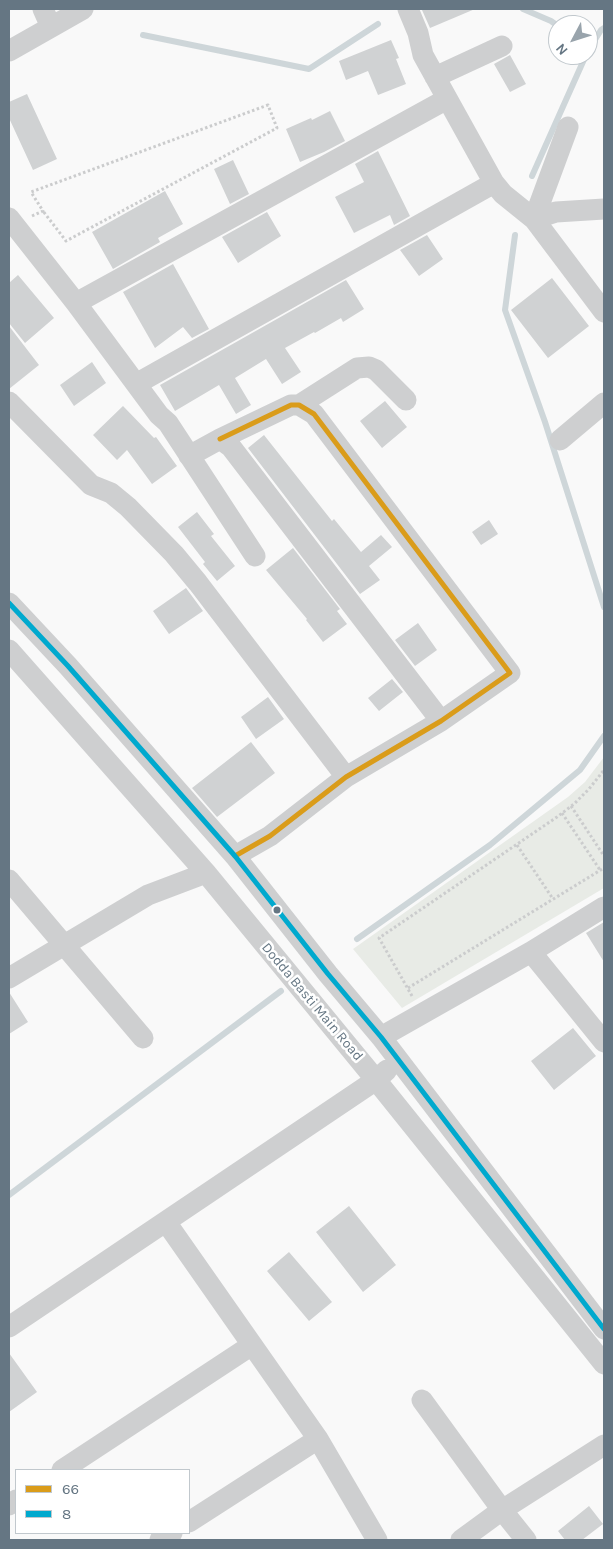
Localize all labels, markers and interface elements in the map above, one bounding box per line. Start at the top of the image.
north arrow [548,15,598,65]
text: N [552,40,572,59]
unlabelled marker [272,905,282,915]
street label: Dodda Basti Main Road [258,940,366,1064]
legend [15,1469,190,1534]
text: 66 [62,1480,79,1498]
text: 8 [62,1505,71,1523]

